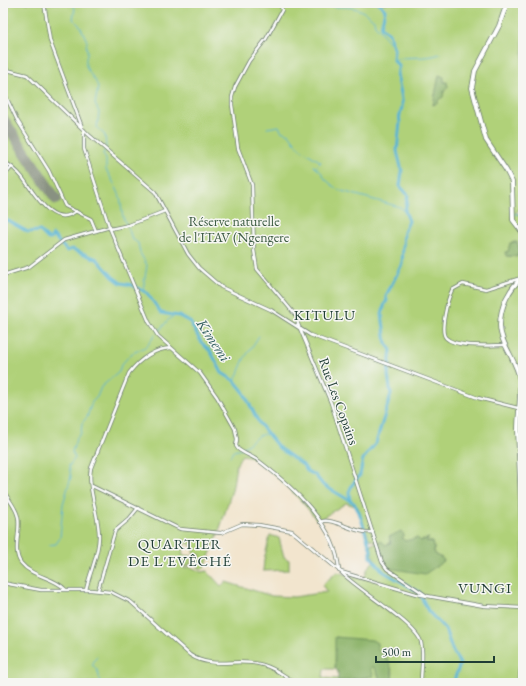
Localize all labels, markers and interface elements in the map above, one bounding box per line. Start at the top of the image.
park label: Réserve naturelle de l'ITAV (Ngengere [179,212,290,246]
district label: KITULU [294,305,356,324]
water label: Kimemi [192,314,236,366]
street label: Rue Les Copains [315,355,363,447]
district label: QUARTIER DE L'EVÊCHÉ [128,534,232,570]
district label: VUNGI [458,578,512,597]
scale bar [376,638,494,664]
text: 500 m [382,644,412,660]

